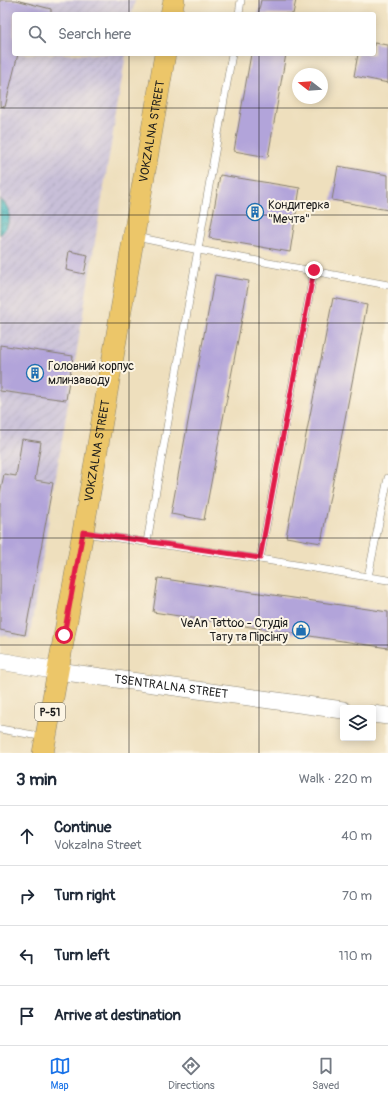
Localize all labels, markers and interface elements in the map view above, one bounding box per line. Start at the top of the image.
search box [12,12,376,56]
icon: search [26,23,48,45]
text: Search here [58,25,131,44]
north arrow [292,68,328,104]
street label: VOKZALNA STREET [136,79,168,184]
place label: Кондитерка "Мечта" [268,198,330,227]
building icon: Кондитерка "Мечта" [245,202,265,222]
route end [305,261,323,279]
place label: Головний корпус млинзаводу [48,359,134,388]
building icon: Головний корпус млинзаводу [25,363,45,383]
street label: VOKZALNA STREET [81,398,113,503]
place label: VeAn Tattoo - Студія Тату та Пірсінгу [180,616,288,645]
shop icon: VeAn Tattoo - Студія Тату та Пірсінгу [291,620,311,640]
route start [55,626,73,644]
street label: TSENTRALNA STREET [113,671,229,702]
road number: Р-51 [35,703,65,721]
map controls [340,705,376,741]
button: layers [340,705,376,741]
text: 3 min [16,769,57,790]
text: Walk · 220 m [299,771,372,787]
text: Continue [54,818,112,837]
icon: ahead [16,825,38,847]
text: 40 m [341,828,372,844]
text: Vokzalna Street [54,837,142,853]
icon: right [16,885,38,907]
text: Turn right [54,886,115,905]
text: 70 m [342,888,372,904]
icon: left [16,945,38,967]
text: Turn left [54,946,110,965]
text: 110 m [339,948,372,964]
icon: arrive [16,1005,38,1027]
text: Arrive at destination [54,1006,181,1025]
tab: Map [49,1055,71,1092]
tab: Directions [168,1055,215,1092]
tab: Saved [312,1055,339,1092]

